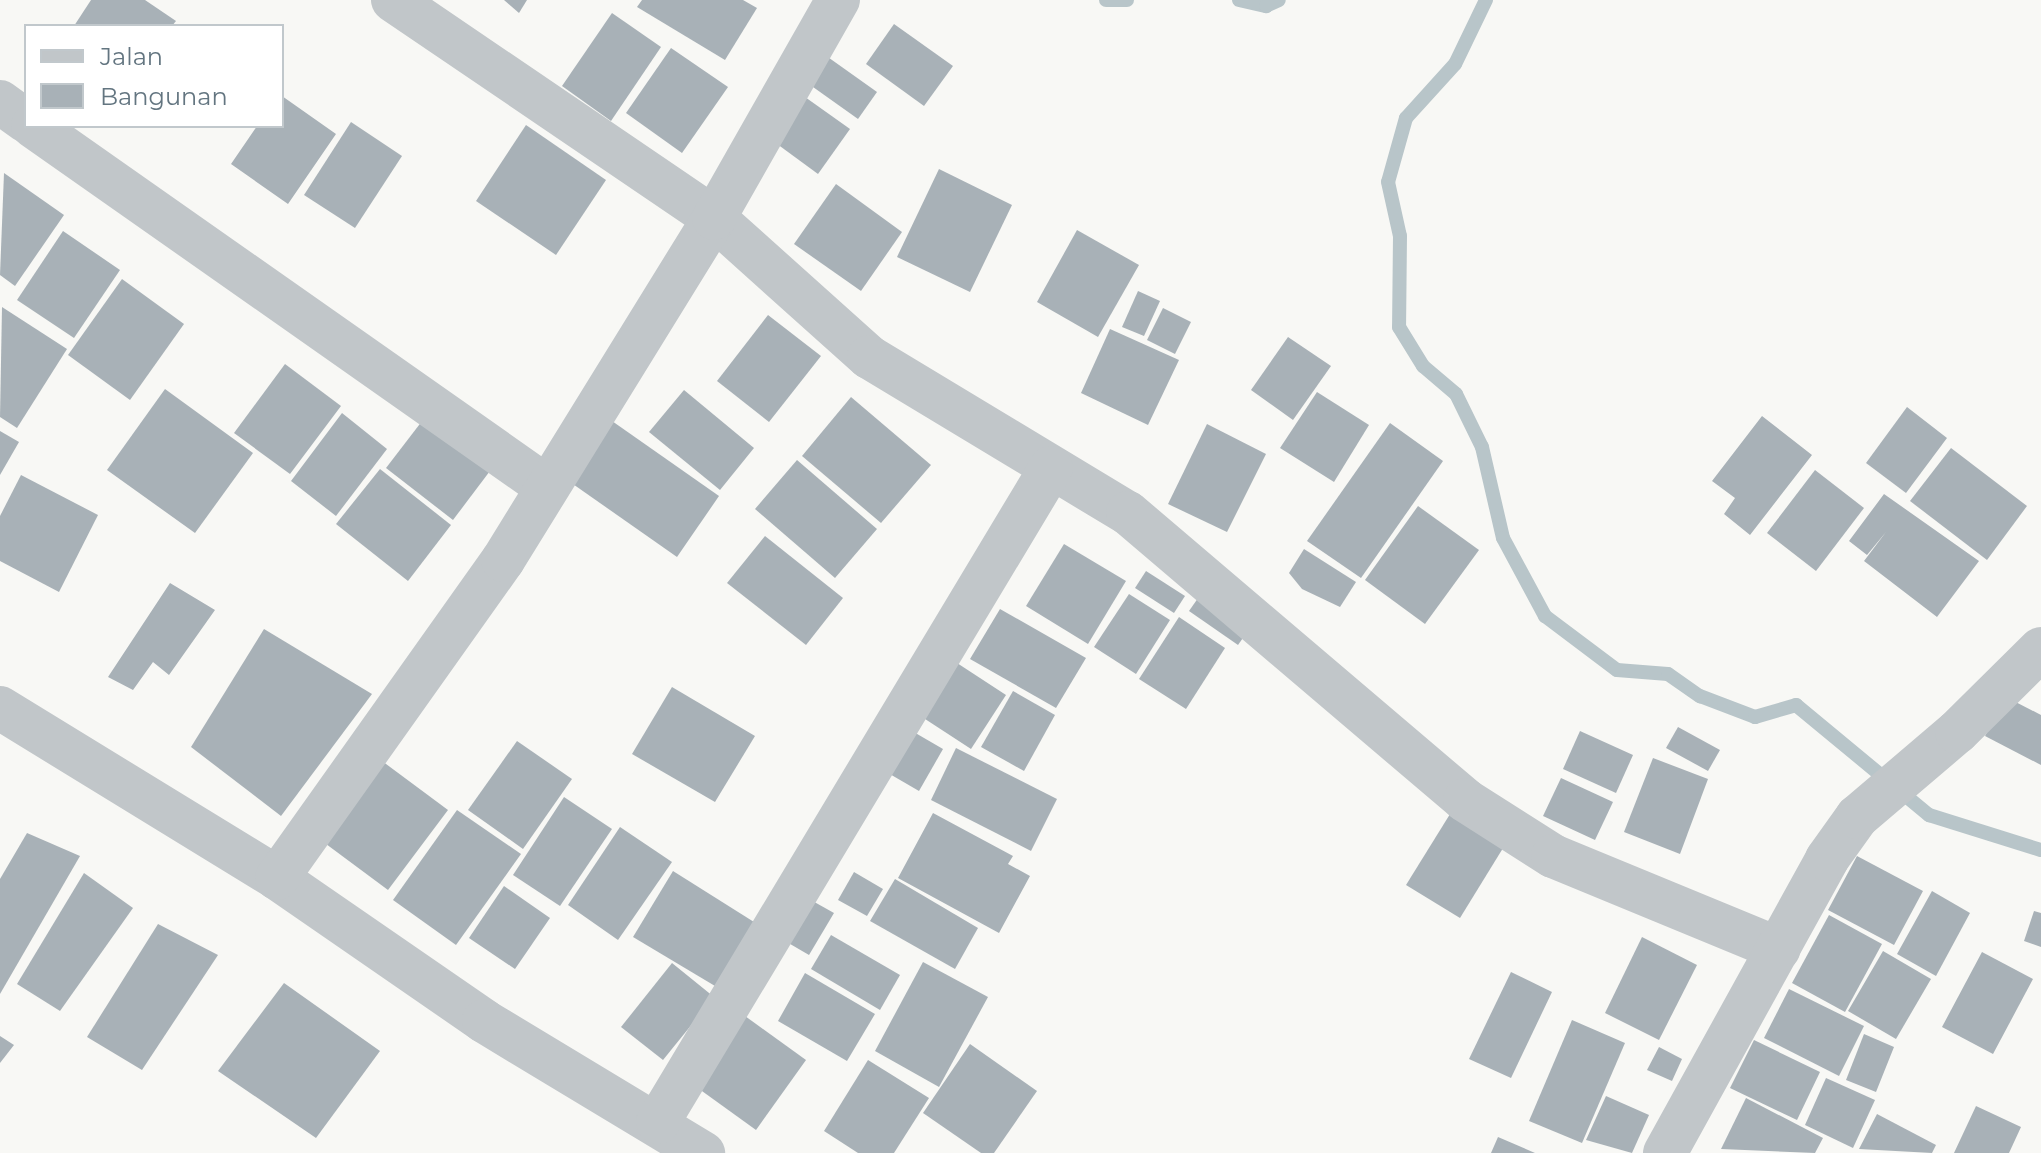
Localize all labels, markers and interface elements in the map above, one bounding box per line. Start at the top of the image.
legend [24,24,284,128]
text: Jalan [100,42,163,71]
text: Bangunan [100,82,228,111]

